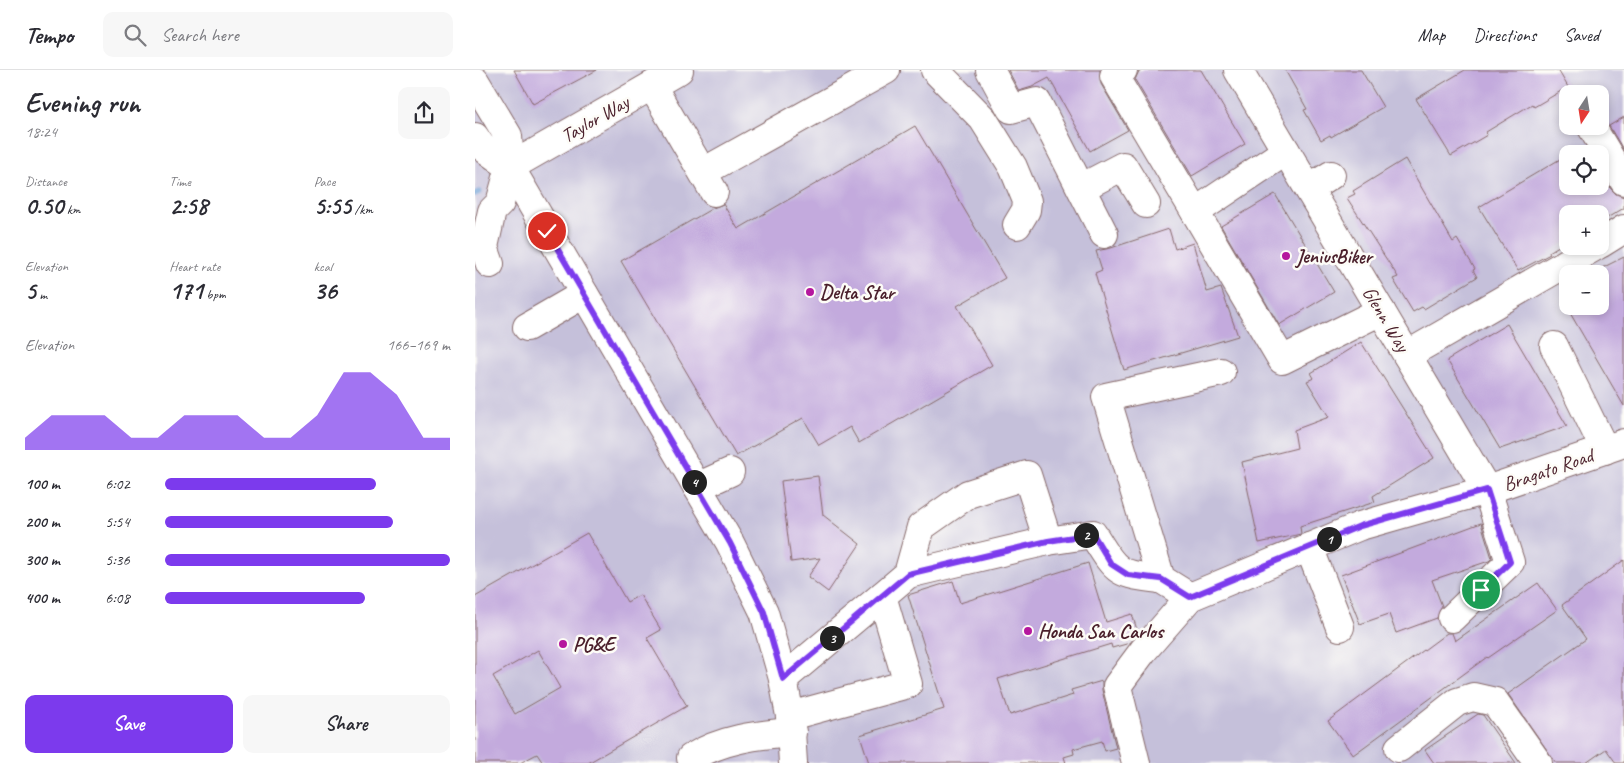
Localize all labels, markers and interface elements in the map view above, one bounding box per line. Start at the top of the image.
search box [103,12,453,57]
text: Tempo [25,20,73,50]
icon: search [121,21,149,49]
text: Search here [161,23,239,47]
text: Map [1418,24,1445,46]
text: Directions [1473,24,1536,46]
text: Saved [1564,24,1599,46]
text: Evening run [25,85,140,120]
north arrow [1559,85,1609,135]
map controls [1559,85,1609,315]
button: share [398,87,450,139]
street label: Taylor Way [557,88,635,148]
text: 18:24 [25,122,57,142]
button: locate [1559,145,1609,195]
text: Distance [25,173,67,190]
text: Time [169,173,191,190]
text: Pace [314,173,335,190]
text: 0.50 [25,190,63,222]
text: 2:58 [169,190,208,222]
text: 5:55 [314,190,351,222]
text: km [63,201,80,218]
text: /km [351,201,373,218]
button: + [1559,205,1609,255]
pin [526,210,568,252]
icon: check [533,217,561,245]
place label: JeniusBiker [1294,244,1375,269]
marker: JeniusBiker [1280,250,1292,262]
text: Elevation [25,258,68,275]
text: Heart rate [169,258,220,275]
text: kcal [314,258,332,275]
button: − [1559,265,1609,315]
text: 5 [25,275,36,307]
text: 171 [169,275,203,307]
text: 36 [314,275,337,307]
place label: Delta Star [820,280,897,305]
street label: Glenn Way [1357,282,1416,358]
text: m [36,286,47,303]
text: bpm [203,286,226,303]
marker: Delta Star [804,286,816,298]
text: Elevation [25,335,74,355]
text: 166–169 m [387,335,450,355]
street label: Bragato Road [1500,442,1599,497]
pin: 4 [681,470,707,494]
text: 100 m [25,474,60,494]
text: 6:02 [105,474,130,494]
text: 4 [691,474,698,491]
text: 200 m [25,512,60,532]
text: 5:54 [105,512,130,532]
pin: 2 [1073,522,1099,548]
pin: 1 [1317,526,1341,552]
text: 2 [1083,527,1090,544]
text: 1 [1326,531,1333,548]
text: 300 m [25,550,60,570]
text: 5:36 [105,550,130,570]
pin [1460,569,1502,611]
icon: arrive [1467,576,1495,604]
text: 400 m [25,588,60,608]
text: 6:08 [105,588,130,608]
place label: Honda San Carlos [1038,619,1165,644]
marker: Honda San Carlos [1022,625,1034,637]
pin: 3 [819,626,845,650]
text: 3 [829,630,836,647]
place label: PG&E [573,632,618,657]
marker: PG&E [557,638,569,650]
button: Save [25,695,233,753]
button: Share [243,695,450,753]

